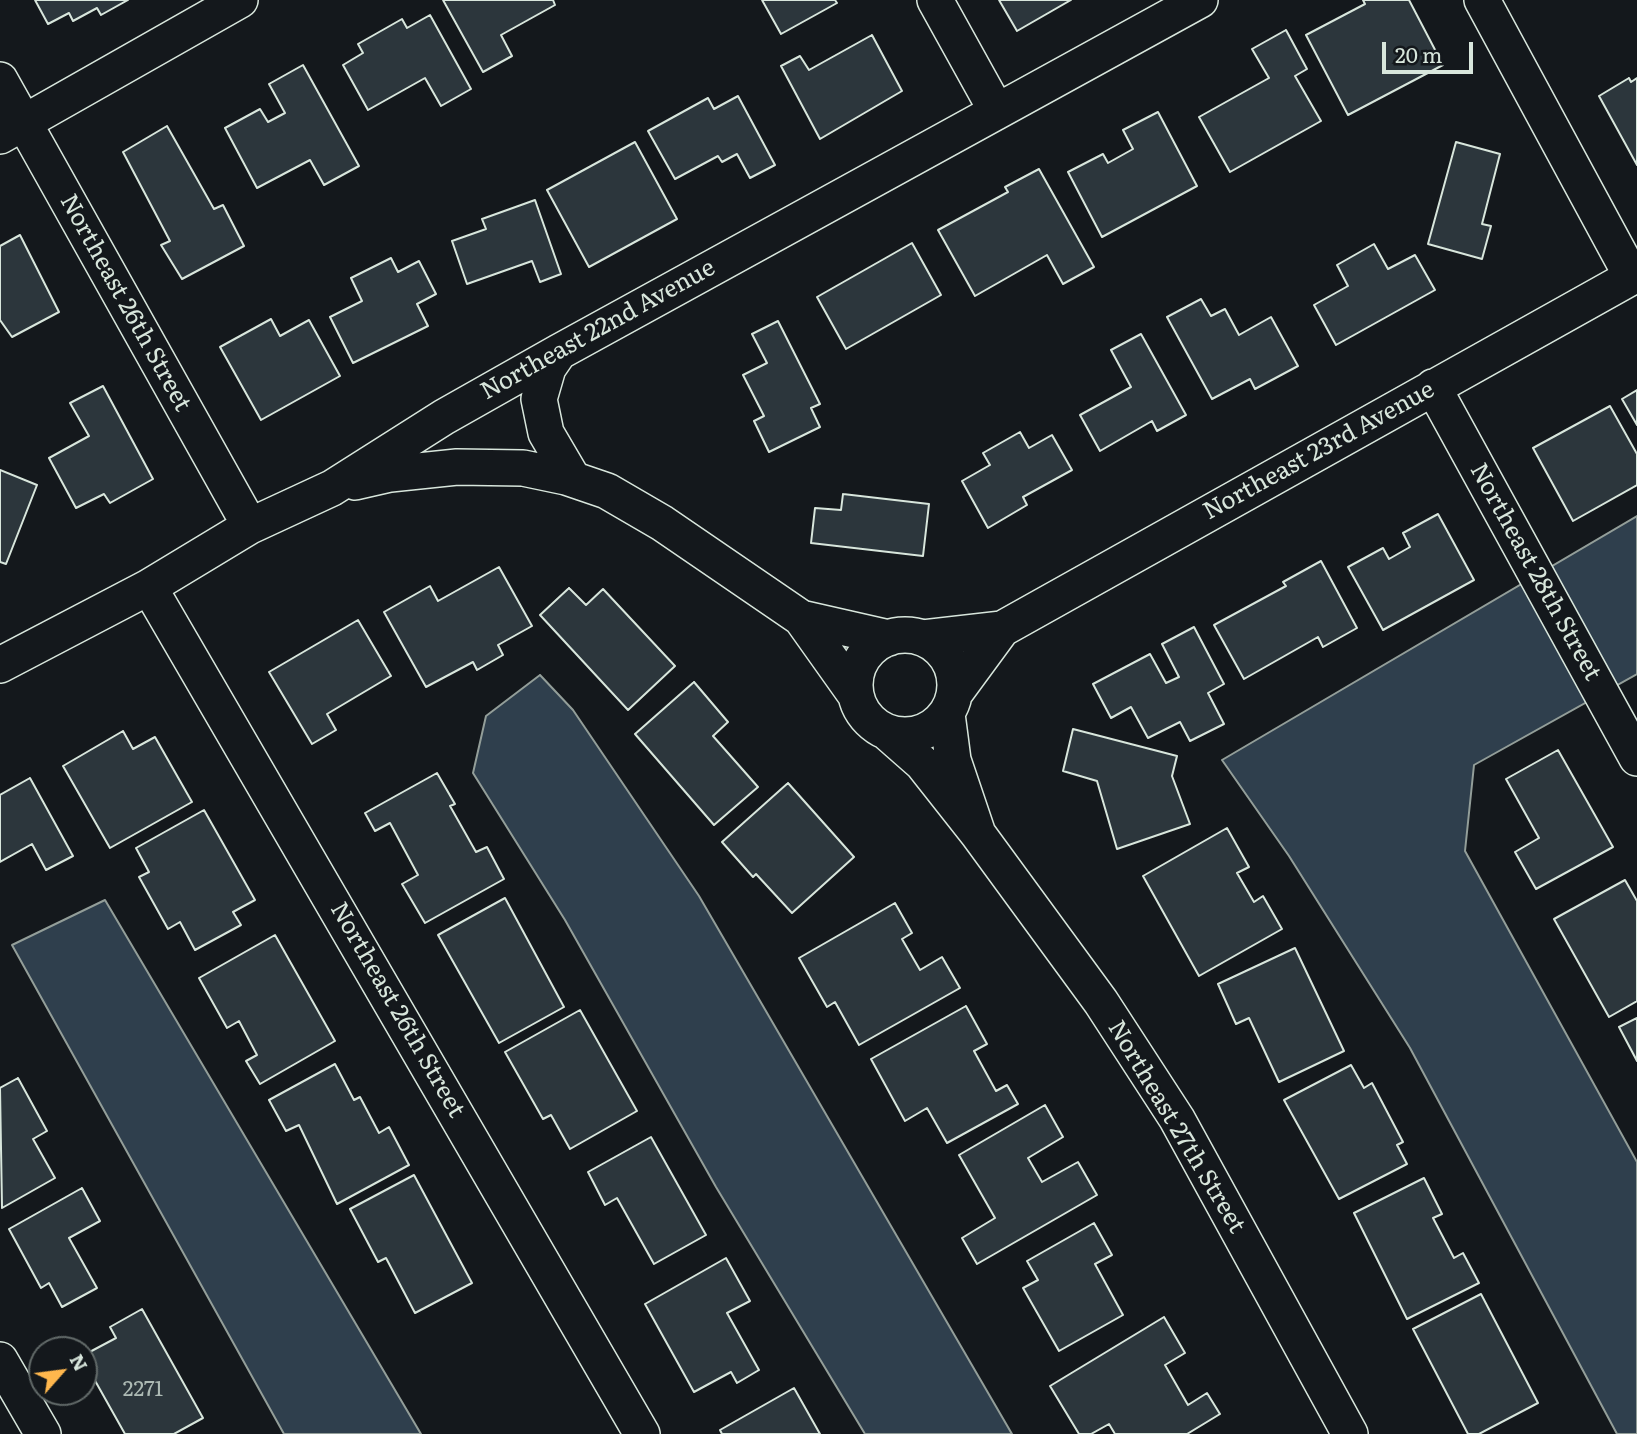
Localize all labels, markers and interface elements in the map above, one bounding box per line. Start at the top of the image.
scale bar [1385,28,1476,72]
text: 20 m [1395,38,1442,69]
street label: Northeast 26th Street [53,189,197,417]
street label: Northeast 22nd Avenue [476,254,720,406]
street label: Northeast 23rd Avenue [1198,375,1440,527]
street label: Northeast 28th Street [1463,458,1607,686]
street label: Northeast 26th Street [324,897,470,1123]
street label: Northeast 27th Street [1101,1015,1251,1239]
north arrow [28,1336,98,1406]
text: N [64,1348,96,1376]
house number: 2271 [123,1377,163,1403]

